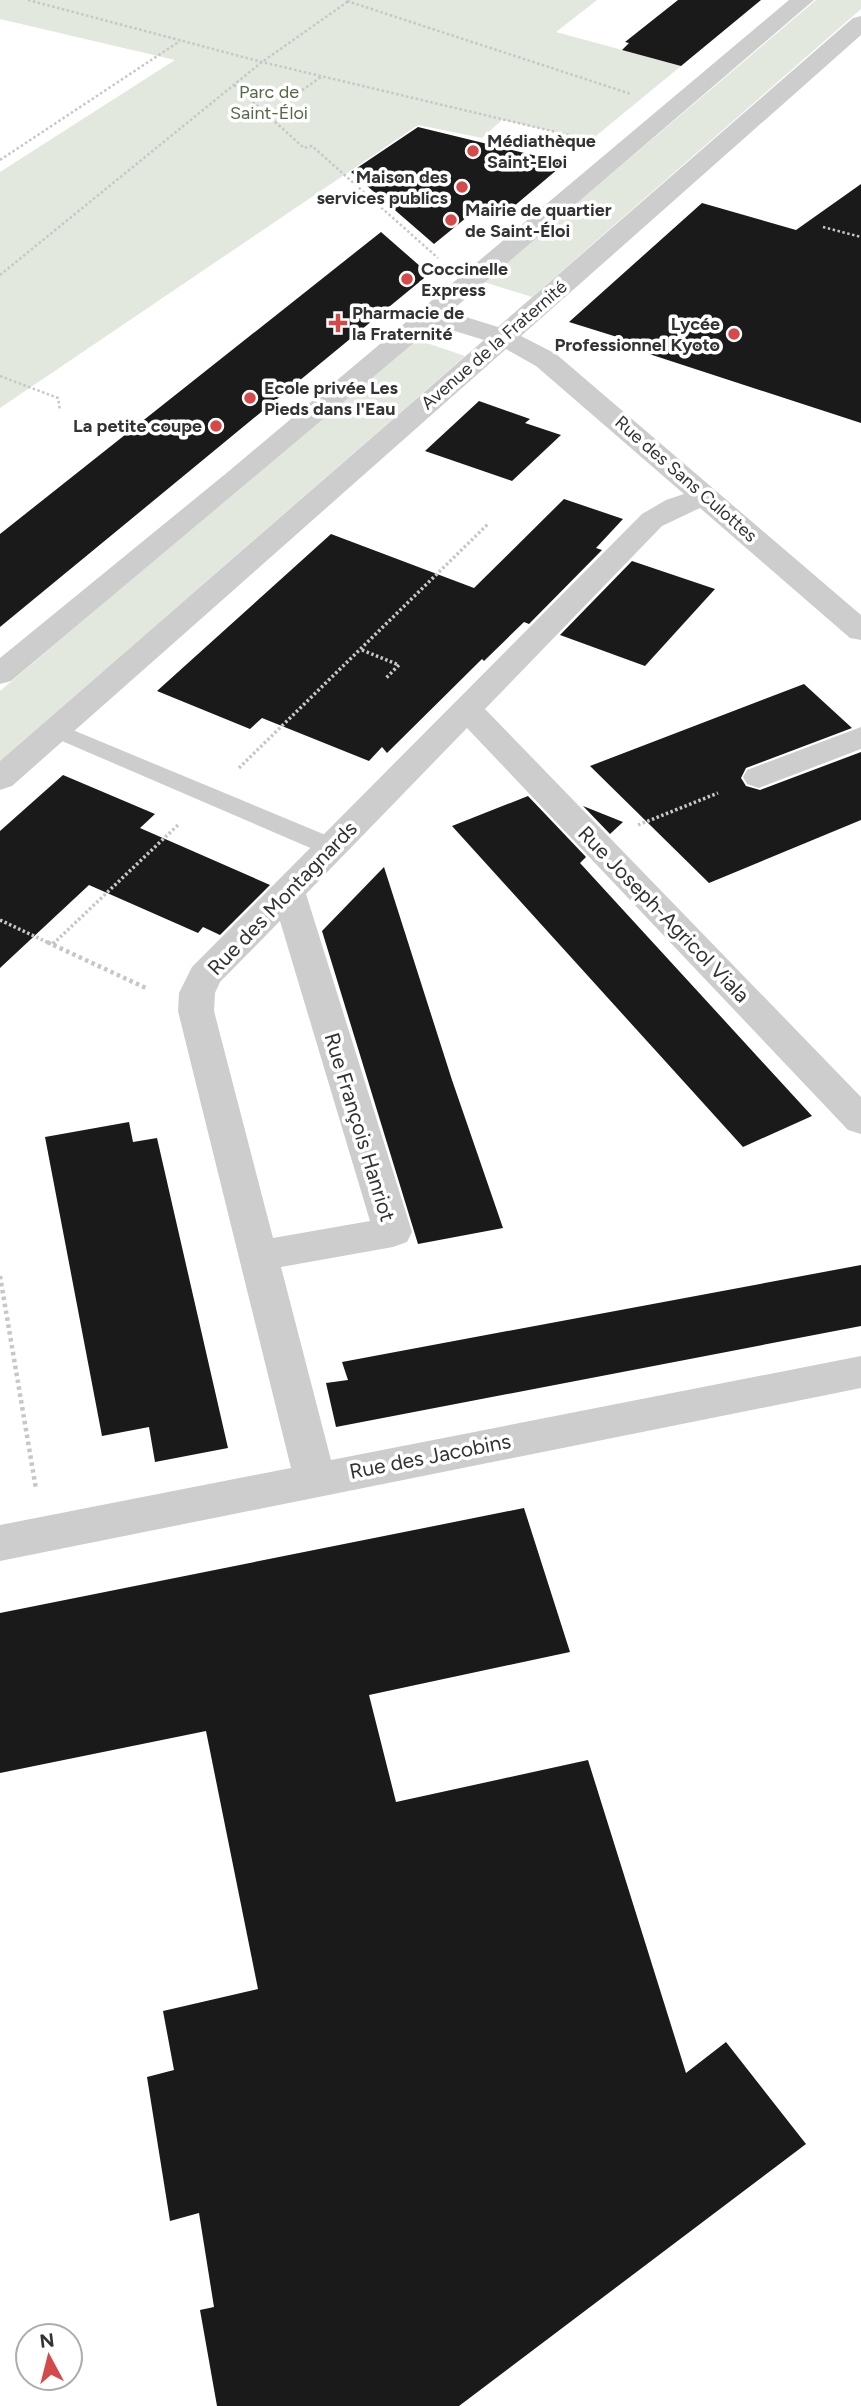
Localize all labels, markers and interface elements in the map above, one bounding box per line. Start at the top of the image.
park label: Parc de Saint-Éloi [230,81,308,124]
place label: Médiathèque Saint-Eloi [487,130,596,173]
marker: Médiathèque Saint-Eloi [465,143,481,159]
place label: Maison des services publics [316,166,449,209]
marker: Maison des services publics [454,179,470,195]
place label: Mairie de quartier de Saint-Éloi [465,199,612,242]
marker: Mairie de quartier de Saint-Éloi [443,212,459,228]
place label: Coccinelle Express [421,258,508,301]
marker: Coccinelle Express [399,271,415,287]
street label: Avenue de la Fraternité [417,276,572,414]
place label: Pharmacie de la Fraternité [352,302,464,345]
place label: Lycée Professionnel Kyoto [554,313,720,356]
marker: Pharmacie de la Fraternité [330,315,346,331]
marker: Lycée Professionnel Kyoto [726,326,742,342]
place label: Ecole privée Les Pieds dans l'Eau [264,377,399,420]
marker: Ecole privée Les Pieds dans l'Eau [242,390,258,406]
street label: Rue des Sans Culottes [610,411,762,547]
place label: La petite coupe [73,415,202,437]
marker: La petite coupe [208,418,224,434]
street label: Rue des Montagnards [202,816,362,980]
street label: Rue Joseph-Agricol Viala [573,820,755,1008]
street label: Rue François Hanriot [319,1030,401,1224]
street label: Rue des Jacobins [347,1428,513,1484]
north arrow [14,2322,84,2392]
text: N [38,2328,56,2353]

